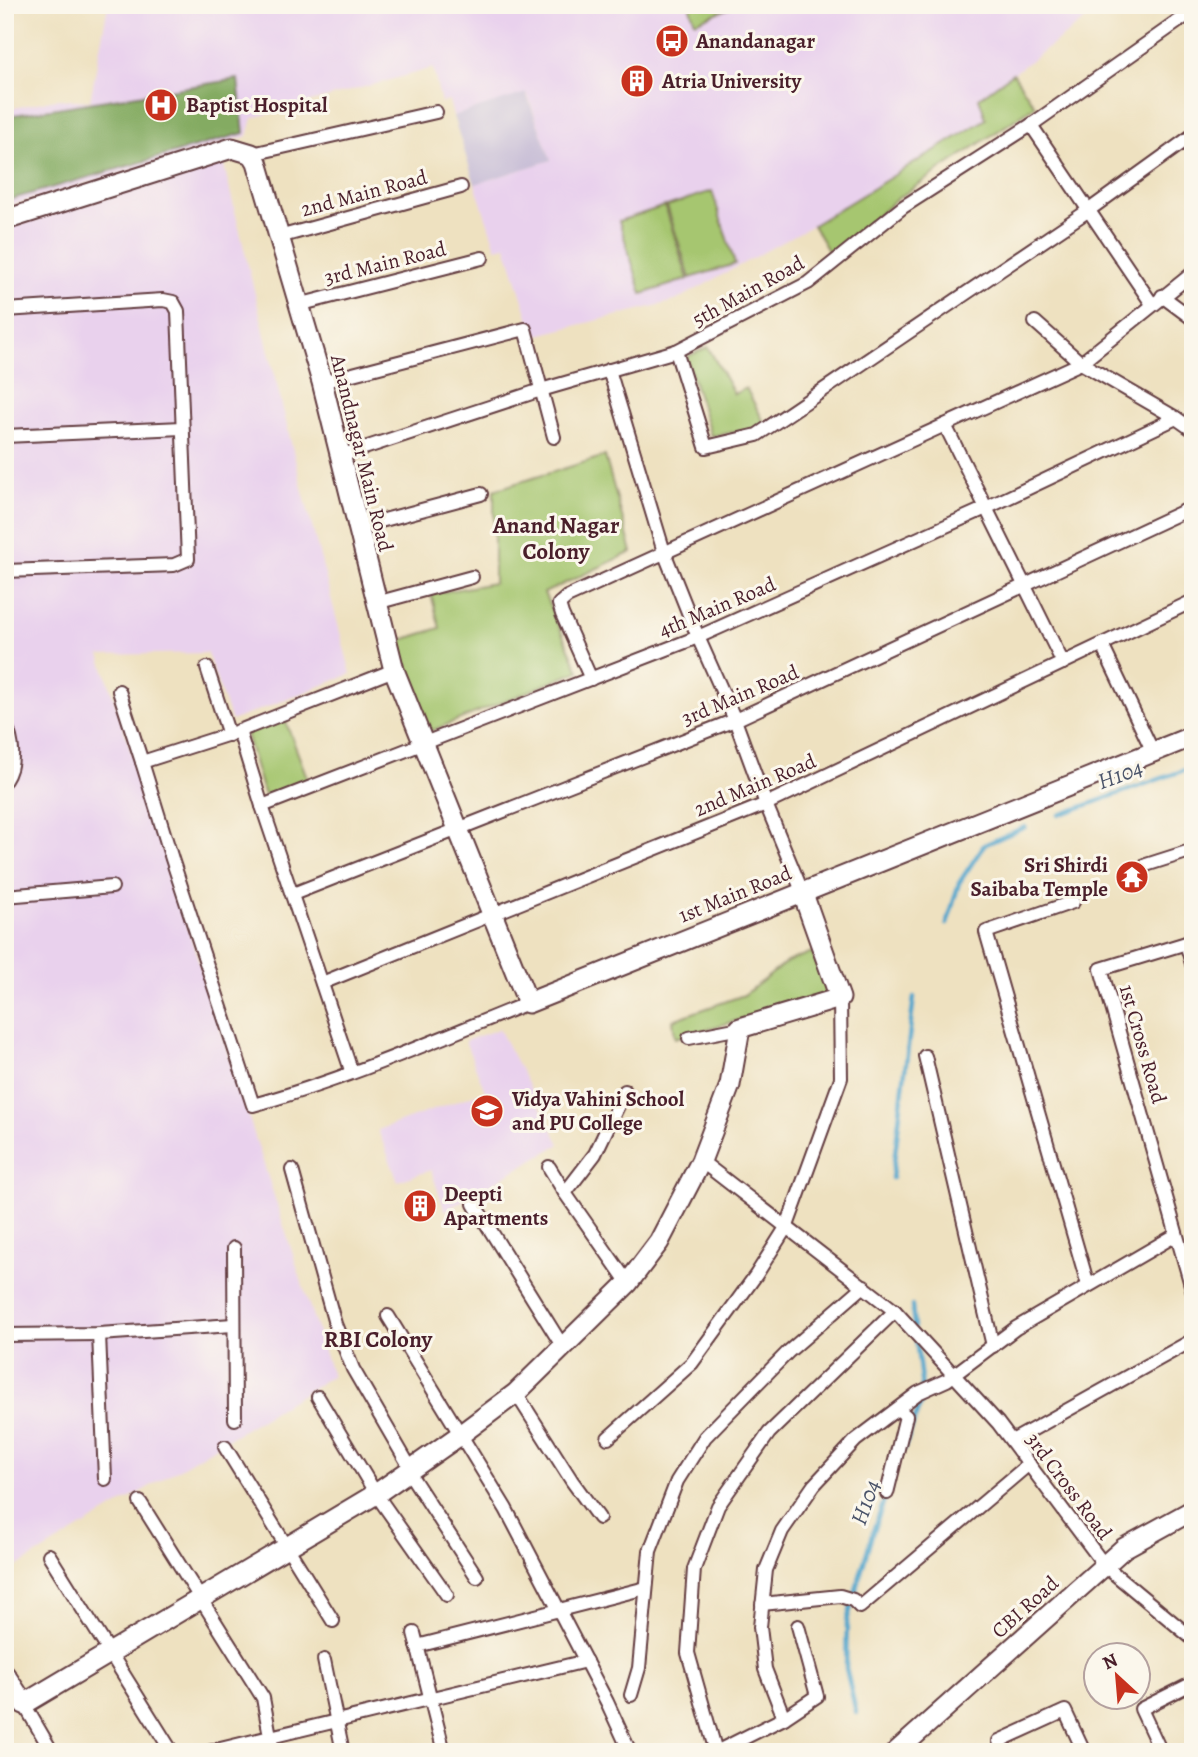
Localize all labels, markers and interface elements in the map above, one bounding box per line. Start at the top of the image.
bus stop icon: Anandanagar [653,22,691,60]
place label: Anandanagar [695,27,815,55]
building icon: Atria University [618,62,656,100]
place label: Atria University [661,67,803,95]
hospital icon: Baptist Hospital [142,86,180,124]
place label: Baptist Hospital [186,91,328,119]
street label: 2nd Main Road [298,163,431,223]
street label: 3rd Main Road [321,234,450,292]
street label: 5th Main Road [687,248,810,333]
street label: Anandnagar Main Road [324,351,400,555]
district label: Anand Nagar Colony [492,510,620,567]
street label: 4th Main Road [654,570,780,644]
street label: 3rd Main Road [677,657,804,732]
street label: 2nd Main Road [690,747,821,823]
water label: H104 [1093,752,1147,797]
place label: Sri Shirdi Saibaba Temple [971,851,1108,903]
street label: 1st Main Road [674,858,796,929]
temple icon: Sri Shirdi Saibaba Temple [1113,858,1151,896]
street label: 1st Cross Road [1113,981,1174,1107]
place label: Vidya Vahini School and PU College [511,1085,685,1137]
school or university icon: Vidya Vahini School and PU College [468,1092,506,1130]
place label: Deepti Apartments [443,1180,548,1232]
building icon: Deepti Apartments [401,1187,439,1225]
district label: RBI Colony [324,1324,434,1355]
street label: 3rd Cross Road [1019,1427,1119,1546]
water label: H104 [843,1475,888,1529]
street label: CBI Road [985,1569,1065,1645]
north arrow [1082,1642,1152,1712]
text: N [1098,1647,1122,1676]

